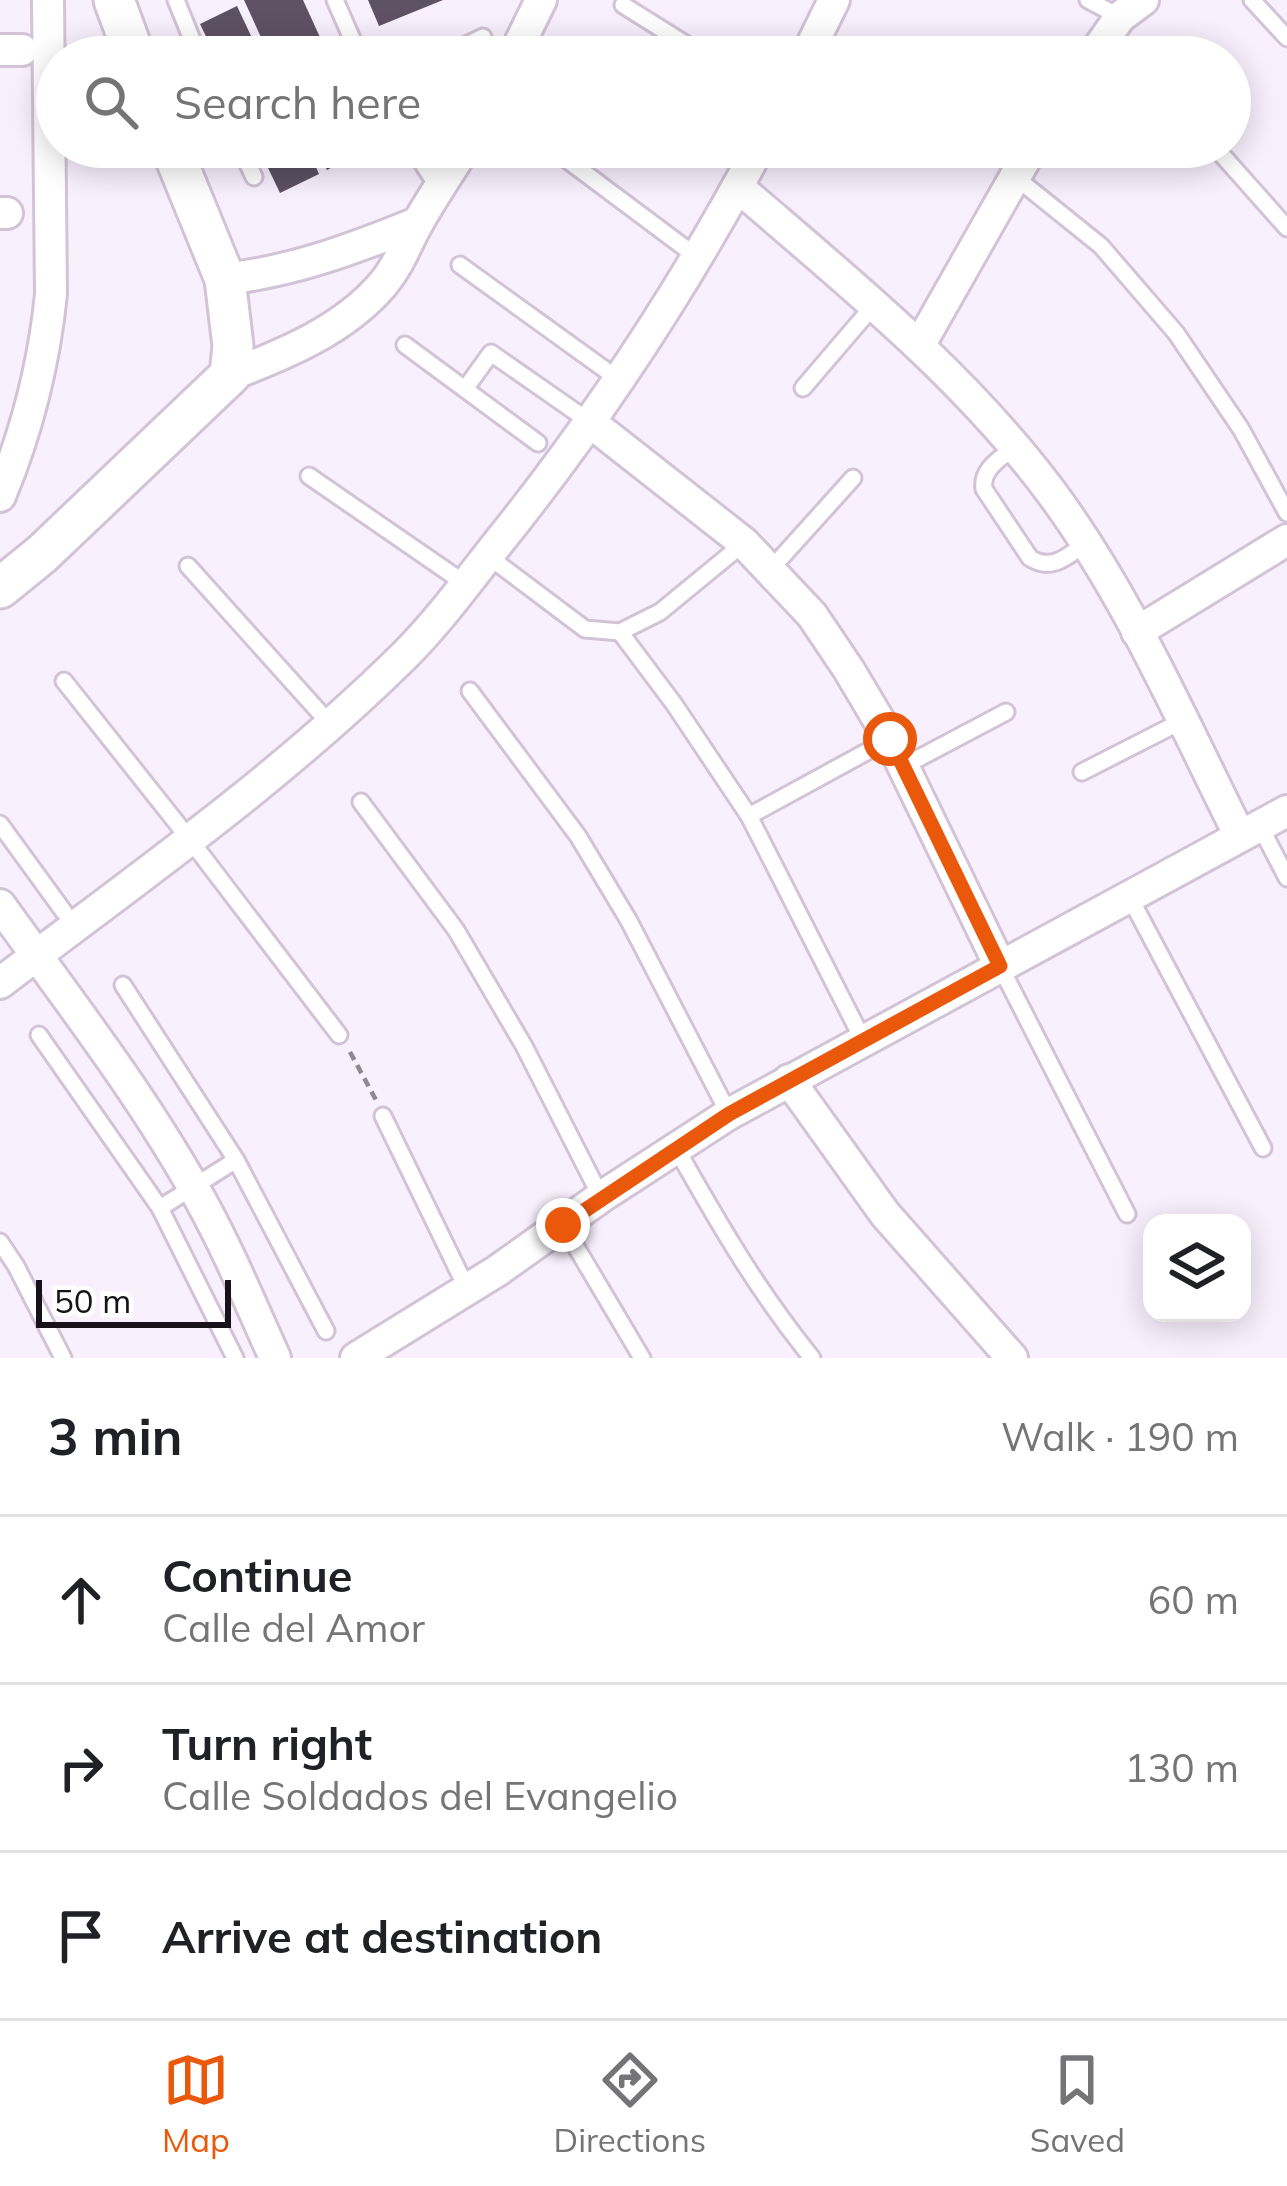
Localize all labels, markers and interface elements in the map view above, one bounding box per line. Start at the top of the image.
search box [36,36,1251,168]
icon: search [78,69,144,135]
text: Search here [174,74,421,130]
route start [863,712,917,766]
route end [536,1198,590,1252]
map controls [1143,1214,1251,1322]
button: layers [1143,1214,1251,1322]
scale bar [36,1274,231,1327]
text: 50 m [54,1280,131,1321]
text: 3 min [48,1404,183,1468]
text: Walk · 190 m [1001,1412,1239,1461]
text: Continue [162,1547,352,1603]
icon: ahead [48,1567,114,1633]
text: 60 m [1148,1575,1239,1624]
text: Calle del Amor [162,1603,425,1652]
text: Turn right [162,1715,372,1771]
icon: right [48,1735,114,1801]
text: 130 m [1124,1743,1239,1792]
text: Calle Soldados del Evangelio [162,1771,678,1820]
icon: arrive [48,1903,114,1969]
text: Arrive at destination [162,1908,602,1964]
tab: Map [162,2047,230,2160]
tab: Directions [554,2047,706,2160]
tab: Saved [1030,2047,1125,2160]

